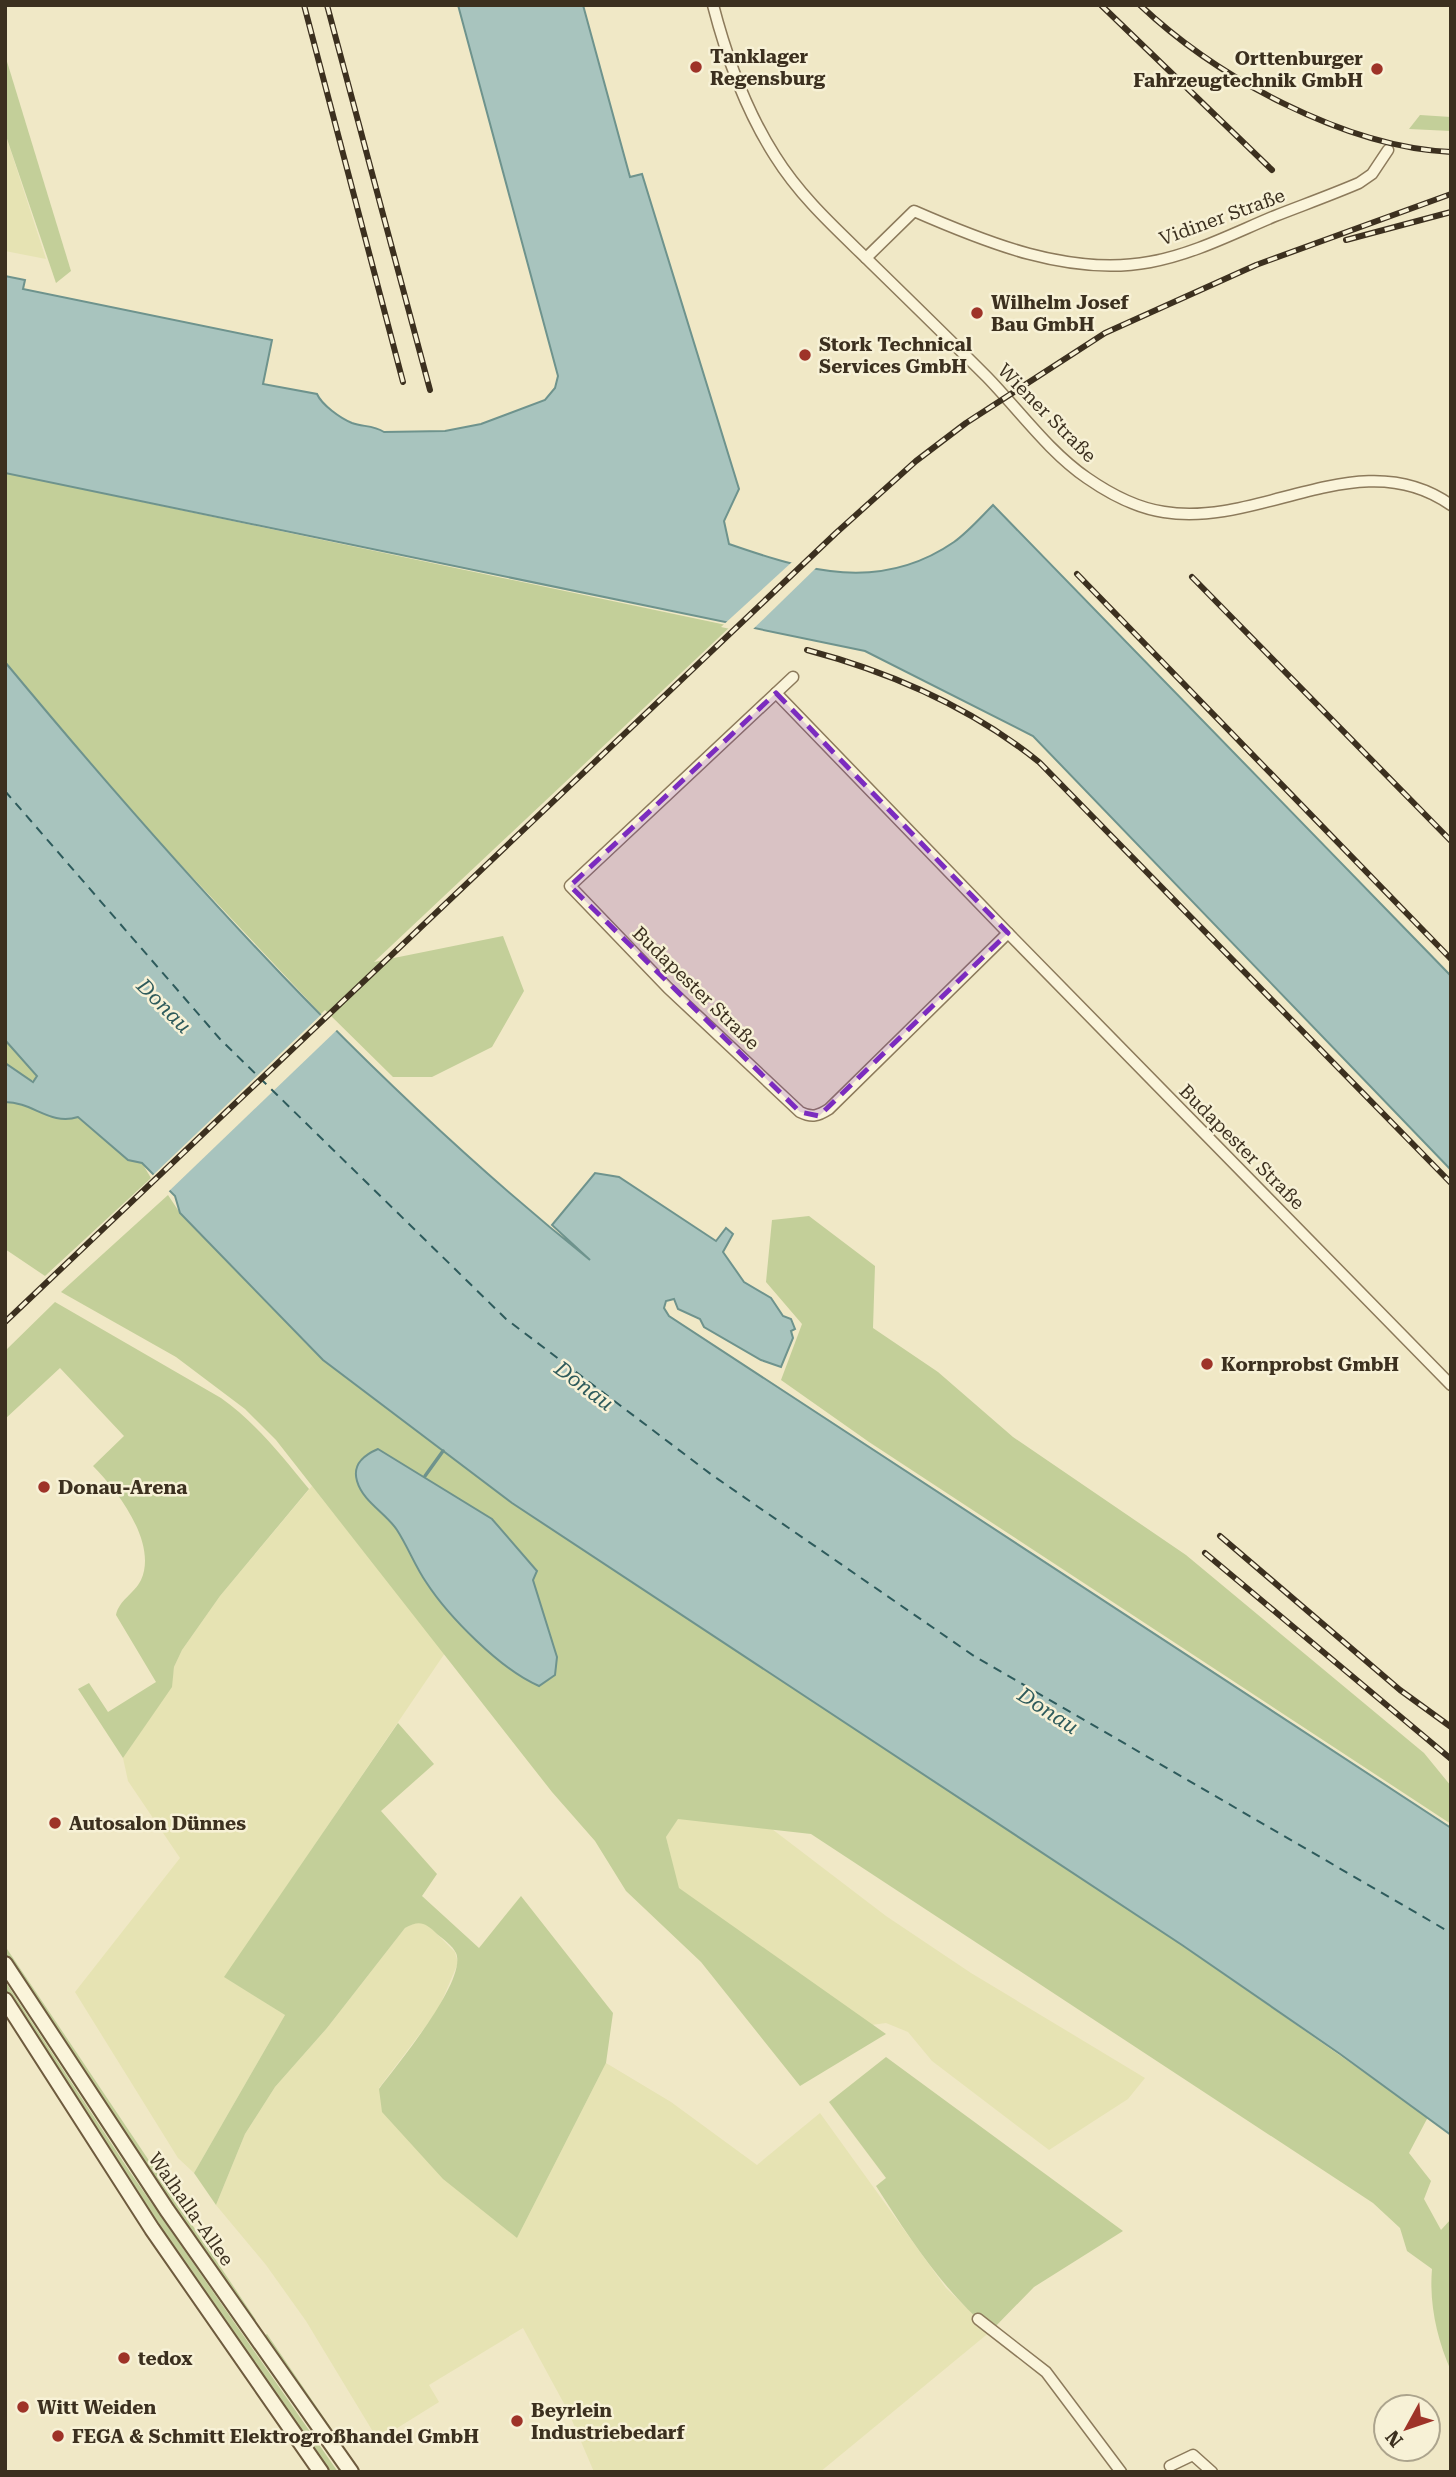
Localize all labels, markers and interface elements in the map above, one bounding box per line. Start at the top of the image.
place label: Tanklager Regensburg [710,45,826,90]
place label: Orttenburger Fahrzeugtechnik GmbH [1133,47,1363,92]
marker: Tanklager Regensburg [688,59,704,75]
marker: Orttenburger Fahrzeugtechnik GmbH [1369,61,1385,77]
street label: Vidiner Straße [1156,184,1288,250]
place label: Wilhelm Josef Bau GmbH [991,291,1130,336]
marker: Wilhelm Josef Bau GmbH [969,305,985,321]
place label: Stork Technical Services GmbH [819,333,972,378]
marker: Stork Technical Services GmbH [797,347,813,363]
street label: Wiener Straße [993,359,1101,467]
street label: Budapester Straße [628,921,764,1055]
water label: Donau [131,973,196,1038]
street label: Budapester Straße [1175,1080,1309,1214]
place label: Kornprobst GmbH [1221,1353,1399,1376]
water label: Donau [549,1356,618,1416]
marker: Kornprobst GmbH [1199,1356,1215,1372]
place label: Donau-Arena [58,1476,187,1499]
marker: Donau-Arena [36,1479,52,1495]
water label: Donau [1013,1682,1083,1739]
place label: Autosalon Dünnes [69,1812,246,1835]
marker: Autosalon Dünnes [47,1815,63,1831]
street label: Walhalla-Allee [143,2148,239,2270]
place label: tedox [138,2347,193,2370]
marker: tedox [116,2350,132,2366]
north arrow [1372,2393,1442,2463]
place label: Witt Weiden [37,2396,156,2419]
marker: Witt Weiden [15,2399,31,2415]
place label: Beyrlein Industriebedarf [531,2399,686,2444]
marker: Beyrlein Industriebedarf [509,2413,525,2429]
place label: FEGA & Schmitt Elektrogroßhandel GmbH [72,2425,479,2448]
text: N [1381,2425,1408,2452]
marker: FEGA & Schmitt Elektrogroßhandel GmbH [50,2428,66,2444]

